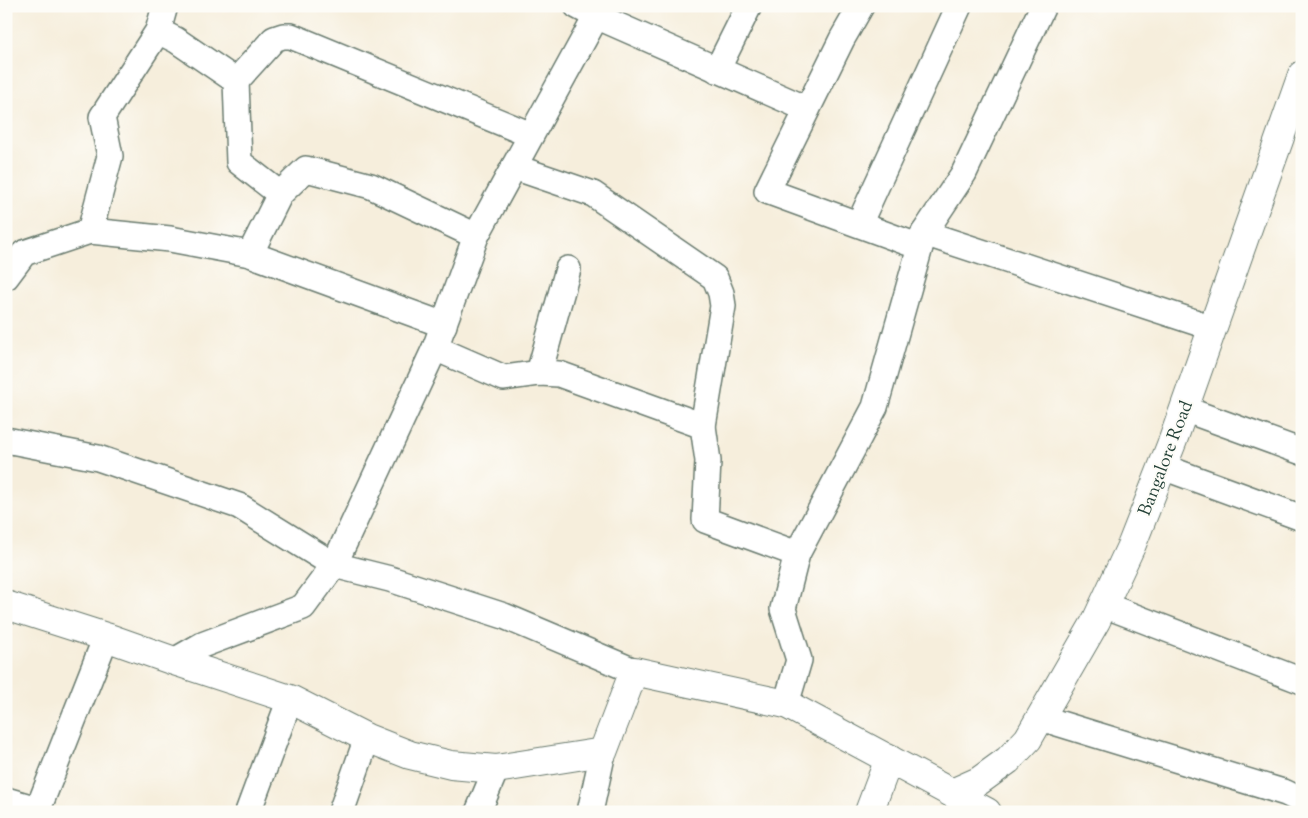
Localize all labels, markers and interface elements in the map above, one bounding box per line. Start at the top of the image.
street label: Bangalore Road [1133,397,1201,520]

